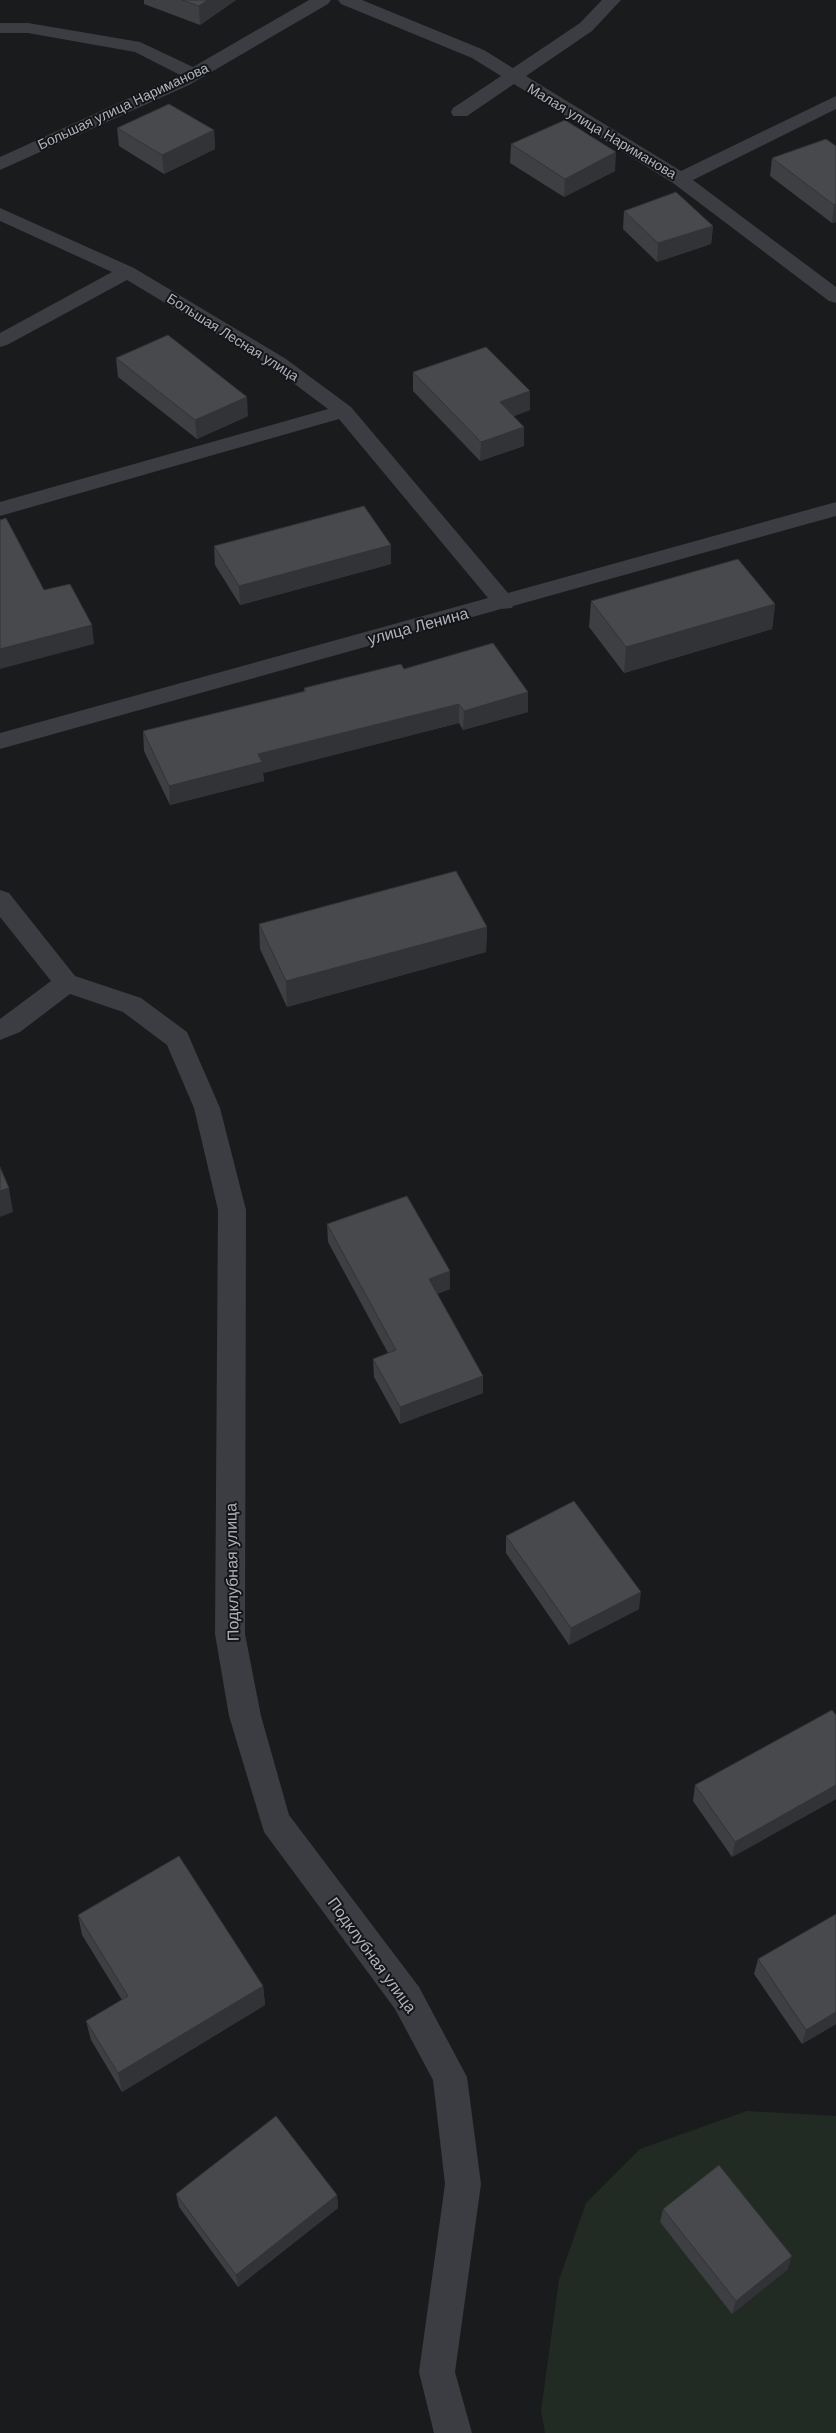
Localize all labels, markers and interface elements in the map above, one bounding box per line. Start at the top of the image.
street label: Большая улица Нариманова [35,59,211,153]
street label: Малая улица Нариманова [525,80,680,182]
street label: Большая Лесная улица [164,290,302,384]
street label: улица Ленина [366,604,470,648]
street label: Подклубная улица [222,1503,242,1641]
street label: Подклубная улица [325,1894,420,2016]

